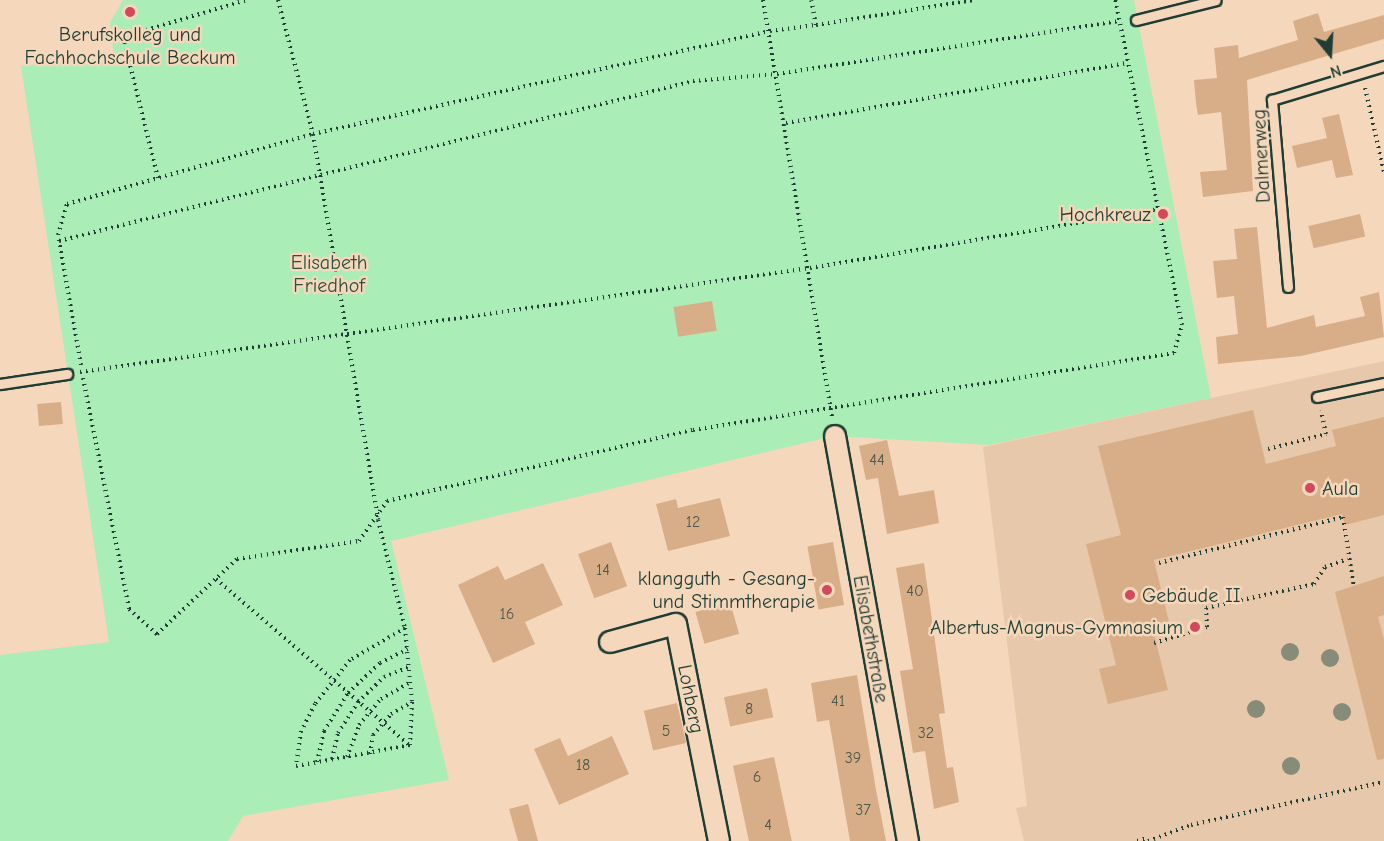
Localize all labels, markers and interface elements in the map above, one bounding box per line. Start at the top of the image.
marker: Berufskolleg und Fachhochschule Beckum [123,5,137,19]
place label: Berufskolleg und Fachhochschule Beckum [24,22,236,69]
north arrow [1300,24,1360,84]
text: N [1328,61,1343,81]
street label: Dalmerweg [1247,108,1275,204]
place label: Hochkreuz [1059,202,1151,226]
marker: Hochkreuz [1156,207,1170,221]
park label: Elisabeth Friedhof [291,251,367,298]
house number: 44 [869,450,885,470]
place label: Aula [1322,476,1359,500]
marker: Aula [1303,481,1317,495]
house number: 12 [686,512,700,532]
house number: 14 [596,560,610,580]
place label: klangguth - Gesang- und Stimmtherapie [638,566,815,613]
street label: Elisabethstraße [848,573,894,705]
house number: 40 [906,581,924,601]
marker: klangguth - Gesang- und Stimmtherapie [820,583,834,597]
place label: Gebäude II [1142,583,1241,607]
marker: Gebäude II [1123,588,1137,602]
house number: 16 [499,604,515,624]
place label: Albertus-Magnus-Gymnasium [930,615,1183,639]
marker: Albertus-Magnus-Gymnasium [1188,620,1202,634]
street label: Lohberg [673,663,709,735]
house number: 41 [831,691,845,711]
house number: 8 [745,699,753,719]
house number: 5 [662,721,670,741]
house number: 32 [918,723,934,743]
house number: 39 [845,748,861,768]
house number: 18 [576,755,590,775]
house number: 6 [753,767,761,787]
house number: 37 [855,800,871,820]
house number: 4 [764,815,772,835]

